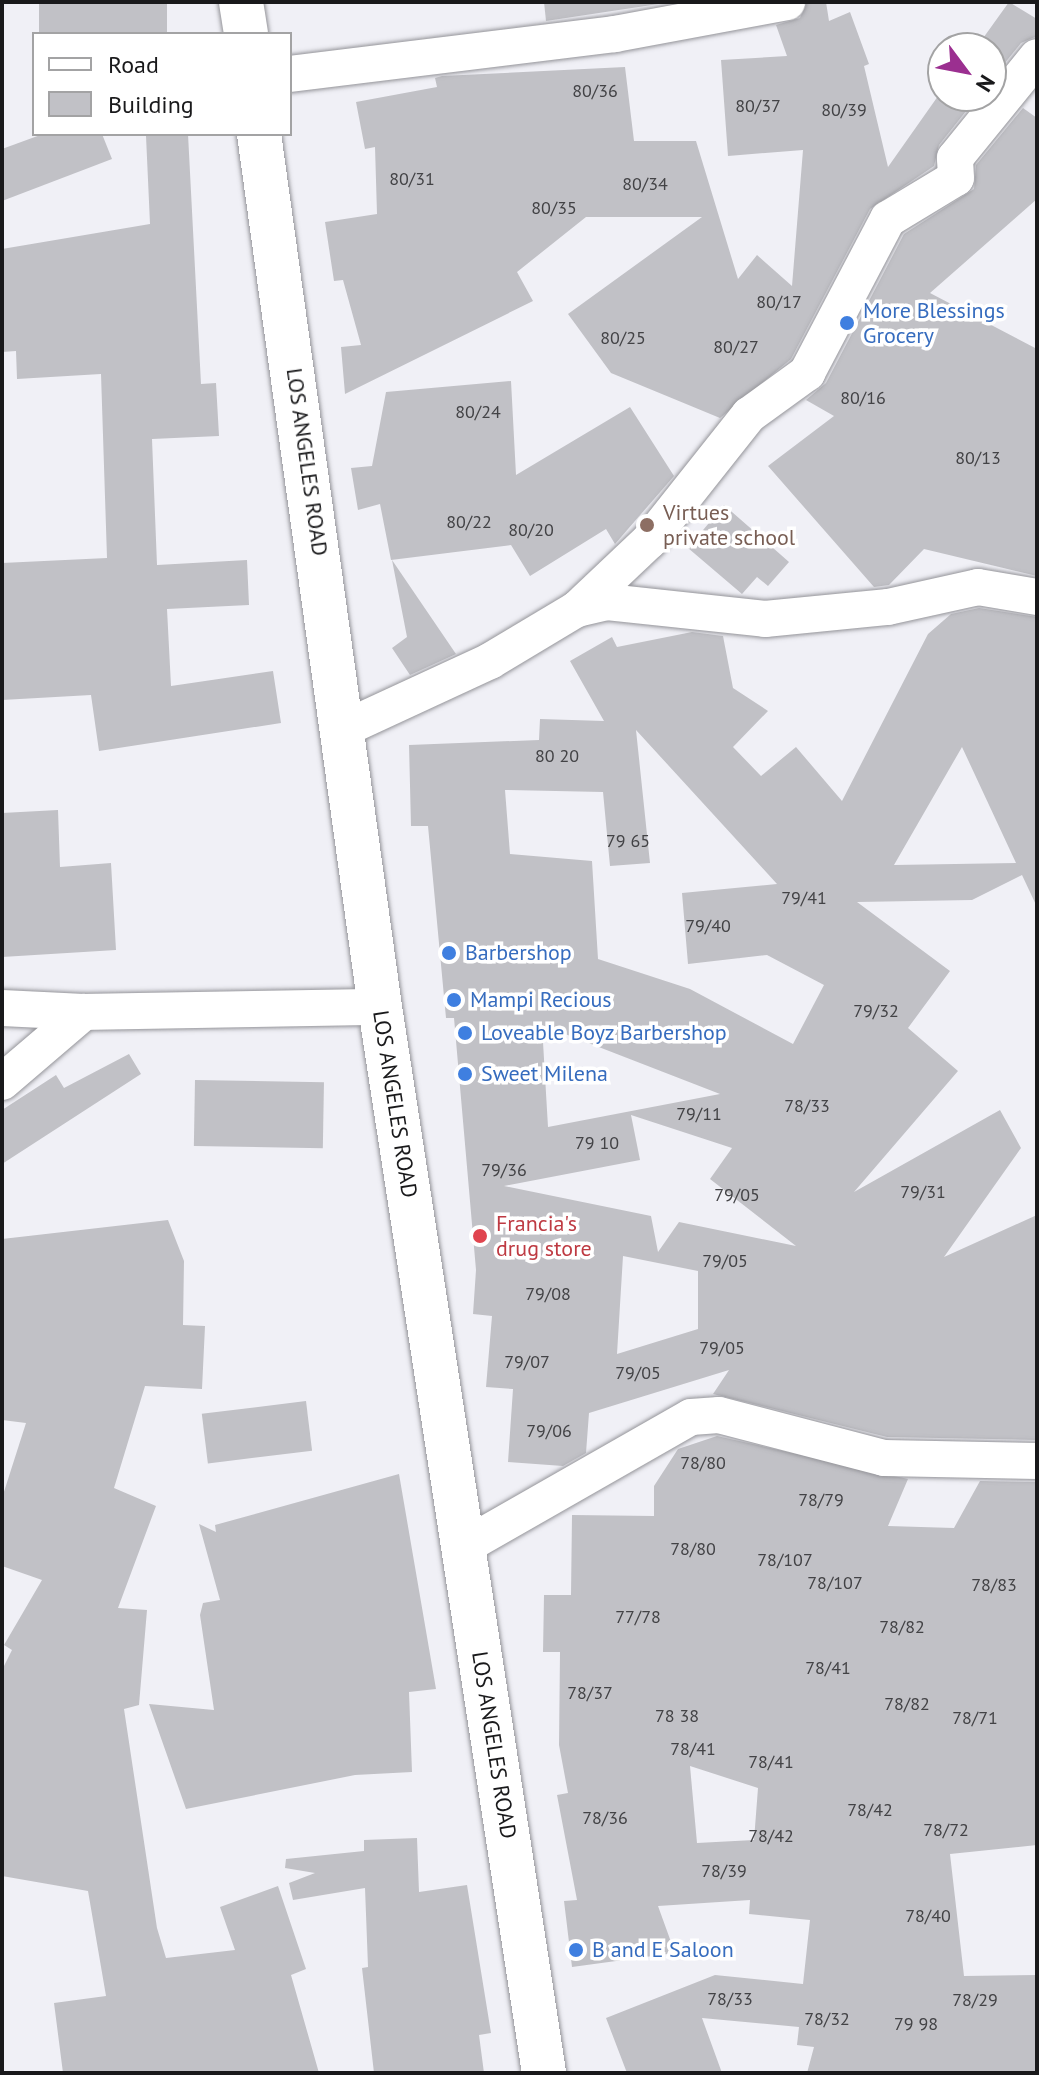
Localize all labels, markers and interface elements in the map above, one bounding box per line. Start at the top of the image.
legend [32,32,292,136]
north arrow [927,32,1007,112]
text: Road [108,49,159,80]
text: N [970,70,1001,97]
house number: 80/36 [572,80,618,102]
text: Building [108,89,194,120]
house number: 80/37 [735,95,781,117]
house number: 80/39 [821,99,867,121]
house number: 80/31 [389,168,435,190]
house number: 80/34 [622,173,668,195]
house number: 80/35 [531,197,577,219]
house number: 80/17 [756,291,802,313]
place label: More Blessings Grocery [863,297,1005,348]
marker: More Blessings Grocery [838,314,856,332]
house number: 80/25 [600,327,646,349]
house number: 80/27 [713,336,759,358]
street label: LOS ANGELES ROAD [281,366,333,558]
house number: 80/16 [840,387,886,409]
house number: 80/24 [455,401,501,423]
house number: 80/13 [955,447,1001,469]
place label: Virtues private school [663,499,795,550]
house number: 80/22 [446,511,492,533]
marker: Virtues private school [638,516,656,534]
house number: 80/20 [508,519,554,541]
house number: 80 20 [535,745,579,767]
house number: 79 65 [606,830,650,852]
house number: 79/41 [781,887,827,909]
house number: 79/40 [685,915,731,937]
place label: Barbershop [465,940,572,966]
marker: Barbershop [440,944,458,962]
place label: Mampi Recious [470,987,612,1013]
marker: Mampi Recious [445,991,463,1009]
house number: 79/32 [853,1000,899,1022]
street label: LOS ANGELES ROAD [367,1008,423,1200]
place label: Loveable Boyz Barbershop [481,1020,727,1046]
marker: Loveable Boyz Barbershop [456,1024,474,1042]
place label: Sweet Milena [481,1061,608,1087]
marker: Sweet Milena [456,1065,474,1083]
house number: 78/33 [784,1095,830,1117]
house number: 79/11 [676,1103,722,1125]
house number: 79 10 [575,1132,619,1154]
house number: 79/36 [481,1159,527,1181]
house number: 79/31 [900,1181,946,1203]
house number: 79/05 [714,1184,760,1206]
place label: Francia's drug store [496,1210,592,1262]
marker: Francia's drug store [471,1227,489,1245]
house number: 79/05 [702,1250,748,1272]
house number: 79/08 [525,1283,571,1305]
house number: 79/05 [699,1337,745,1359]
house number: 79/07 [504,1351,550,1373]
house number: 79/05 [615,1362,661,1384]
house number: 79/06 [526,1420,572,1442]
house number: 78/80 [680,1452,726,1474]
house number: 78/79 [798,1489,844,1511]
house number: 78/80 [670,1538,716,1560]
house number: 78/107 [757,1549,813,1571]
house number: 78/107 [807,1572,863,1594]
house number: 78/83 [971,1574,1017,1596]
house number: 77/78 [615,1606,661,1628]
house number: 78/82 [879,1616,925,1638]
street label: LOS ANGELES ROAD [466,1649,522,1841]
house number: 78/41 [805,1657,851,1679]
house number: 78/37 [567,1682,613,1704]
house number: 78/82 [884,1693,930,1715]
house number: 78 38 [655,1705,699,1727]
house number: 78/71 [952,1707,998,1729]
house number: 78/41 [670,1738,716,1760]
house number: 78/41 [748,1751,794,1773]
house number: 78/42 [847,1799,893,1821]
house number: 78/36 [582,1807,628,1829]
house number: 78/72 [923,1819,969,1841]
house number: 78/42 [748,1825,794,1847]
house number: 78/39 [701,1860,747,1882]
house number: 78/40 [905,1905,951,1927]
place label: B and E Saloon [592,1937,734,1963]
marker: B and E Saloon [567,1941,585,1959]
house number: 78/33 [707,1988,753,2010]
house number: 78/29 [952,1989,998,2011]
house number: 78/32 [804,2008,850,2030]
house number: 79 98 [894,2013,938,2035]

